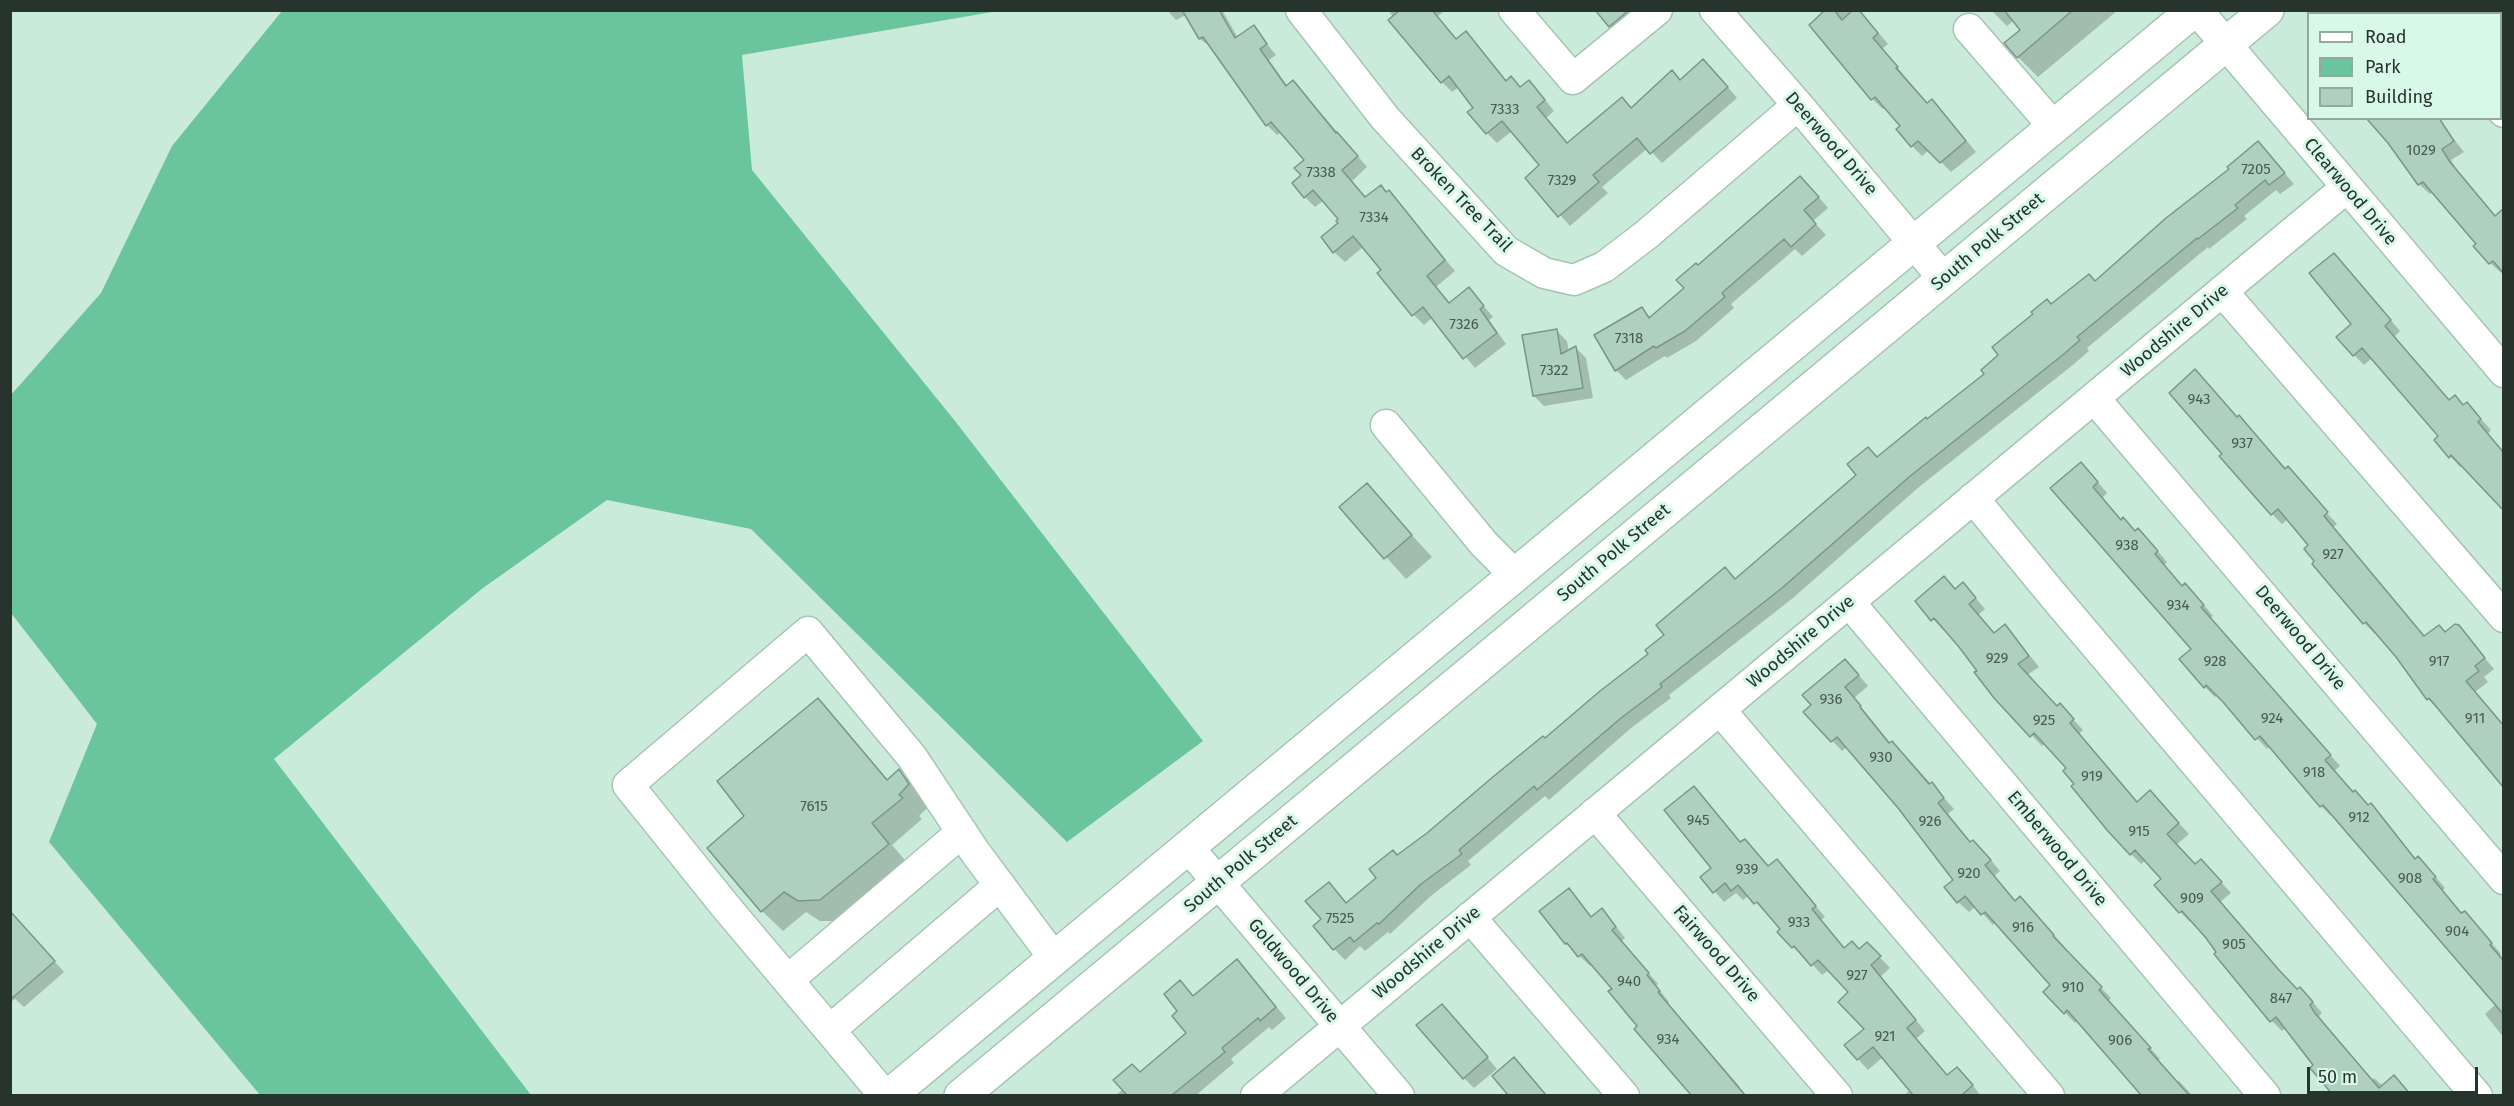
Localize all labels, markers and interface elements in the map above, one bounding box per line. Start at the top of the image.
legend [2307,12,2502,120]
text: Road [2365,26,2407,48]
text: Park [2365,56,2400,78]
text: Building [2365,86,2432,108]
street label: Deerwood Drive [1780,88,1882,200]
house number: 7333 [1491,101,1519,119]
street label: Clearwood Drive [2299,134,2401,250]
house number: 1029 [2406,142,2436,160]
street label: Broken Tree Trail [1406,143,1516,257]
house number: 7205 [2241,161,2271,179]
house number: 7338 [1306,164,1336,182]
house number: 7329 [1548,172,1576,190]
street label: South Polk Street [1927,188,2049,296]
house number: 7334 [1359,209,1389,227]
street label: Woodshire Drive [2117,280,2233,382]
house number: 7326 [1449,316,1479,334]
house number: 7318 [1615,330,1643,348]
house number: 7322 [1540,362,1568,380]
house number: 943 [2188,391,2210,409]
house number: 937 [2231,435,2253,453]
street label: South Polk Street [1553,499,1675,607]
house number: 938 [2115,537,2139,555]
house number: 927 [2322,546,2344,564]
street label: Deerwood Drive [2250,581,2350,695]
street label: Woodshire Drive [1743,591,1859,693]
house number: 934 [2167,597,2189,615]
house number: 929 [1986,650,2008,668]
house number: 928 [2203,653,2227,671]
house number: 917 [2429,653,2449,671]
house number: 936 [1819,691,1843,709]
house number: 924 [2261,710,2283,728]
house number: 911 [2465,710,2485,728]
house number: 925 [2033,712,2055,730]
house number: 930 [1869,749,1893,767]
house number: 918 [2303,764,2325,782]
house number: 919 [2081,768,2103,786]
street label: Emberwood Drive [2002,787,2112,911]
house number: 7615 [800,798,828,816]
house number: 912 [2348,809,2370,827]
street label: South Polk Street [1180,810,1302,918]
house number: 945 [1686,812,1710,830]
house number: 926 [1919,813,1941,831]
house number: 915 [2128,823,2150,841]
house number: 939 [1736,861,1758,879]
house number: 920 [1957,865,1981,883]
house number: 908 [2398,870,2422,888]
house number: 909 [2180,890,2204,908]
street label: Fairwood Drive [1668,901,1764,1007]
street label: Woodshire Drive [1369,902,1485,1004]
house number: 7525 [1326,910,1354,928]
street label: Goldwood Drive [1243,914,1343,1028]
house number: 933 [1788,914,1810,932]
house number: 916 [2012,919,2034,937]
house number: 904 [2445,923,2469,941]
house number: 905 [2222,936,2246,954]
house number: 927 [1846,967,1868,985]
house number: 940 [1617,973,1641,991]
house number: 910 [2062,979,2084,997]
house number: 847 [2270,990,2292,1008]
house number: 921 [1874,1028,1896,1046]
house number: 934 [1657,1031,1679,1049]
house number: 906 [2108,1032,2132,1050]
scale bar [2310,1055,2481,1093]
text: 50 m [2318,1066,2357,1088]

